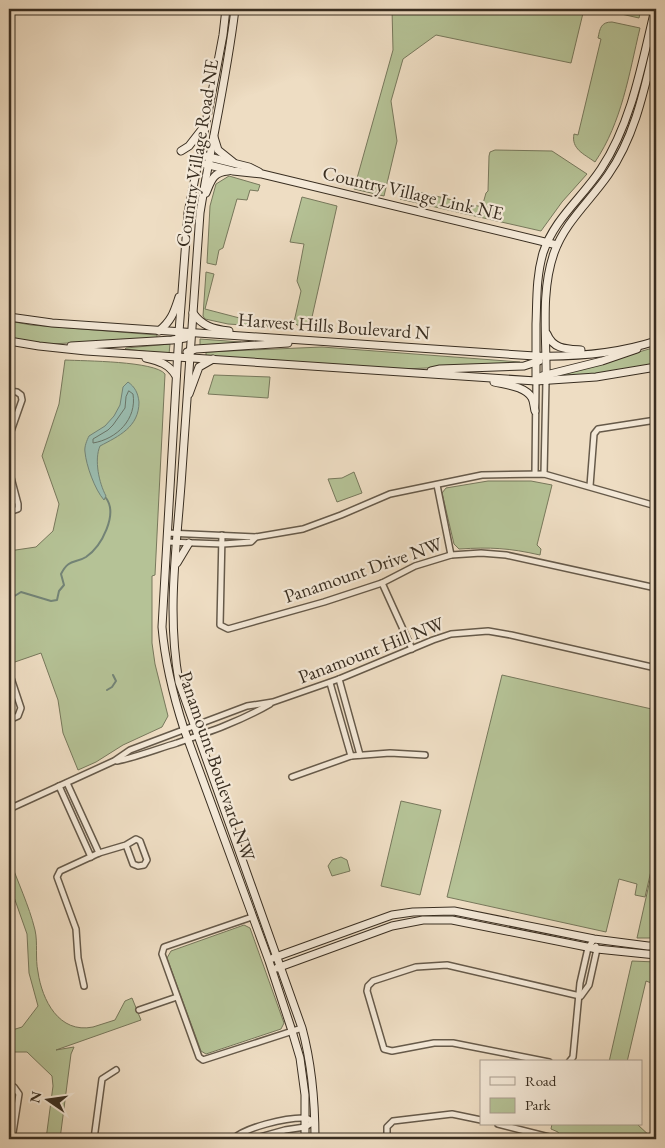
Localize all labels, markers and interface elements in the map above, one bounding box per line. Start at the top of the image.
street label: Country Village Road NE [170,57,224,249]
street label: Country Village Link NE [320,160,506,226]
street label: Harvest Hills Boulevard N [237,307,431,345]
street label: Panamount Drive NW [281,531,446,609]
street label: Panamount Hill NW [295,610,448,689]
street label: Panamount Boulevard NW [173,668,261,865]
legend [480,1060,642,1126]
text: Road [525,1071,557,1090]
north arrow [22,1076,72,1126]
text: N [25,1089,46,1105]
text: Park [525,1095,552,1114]

